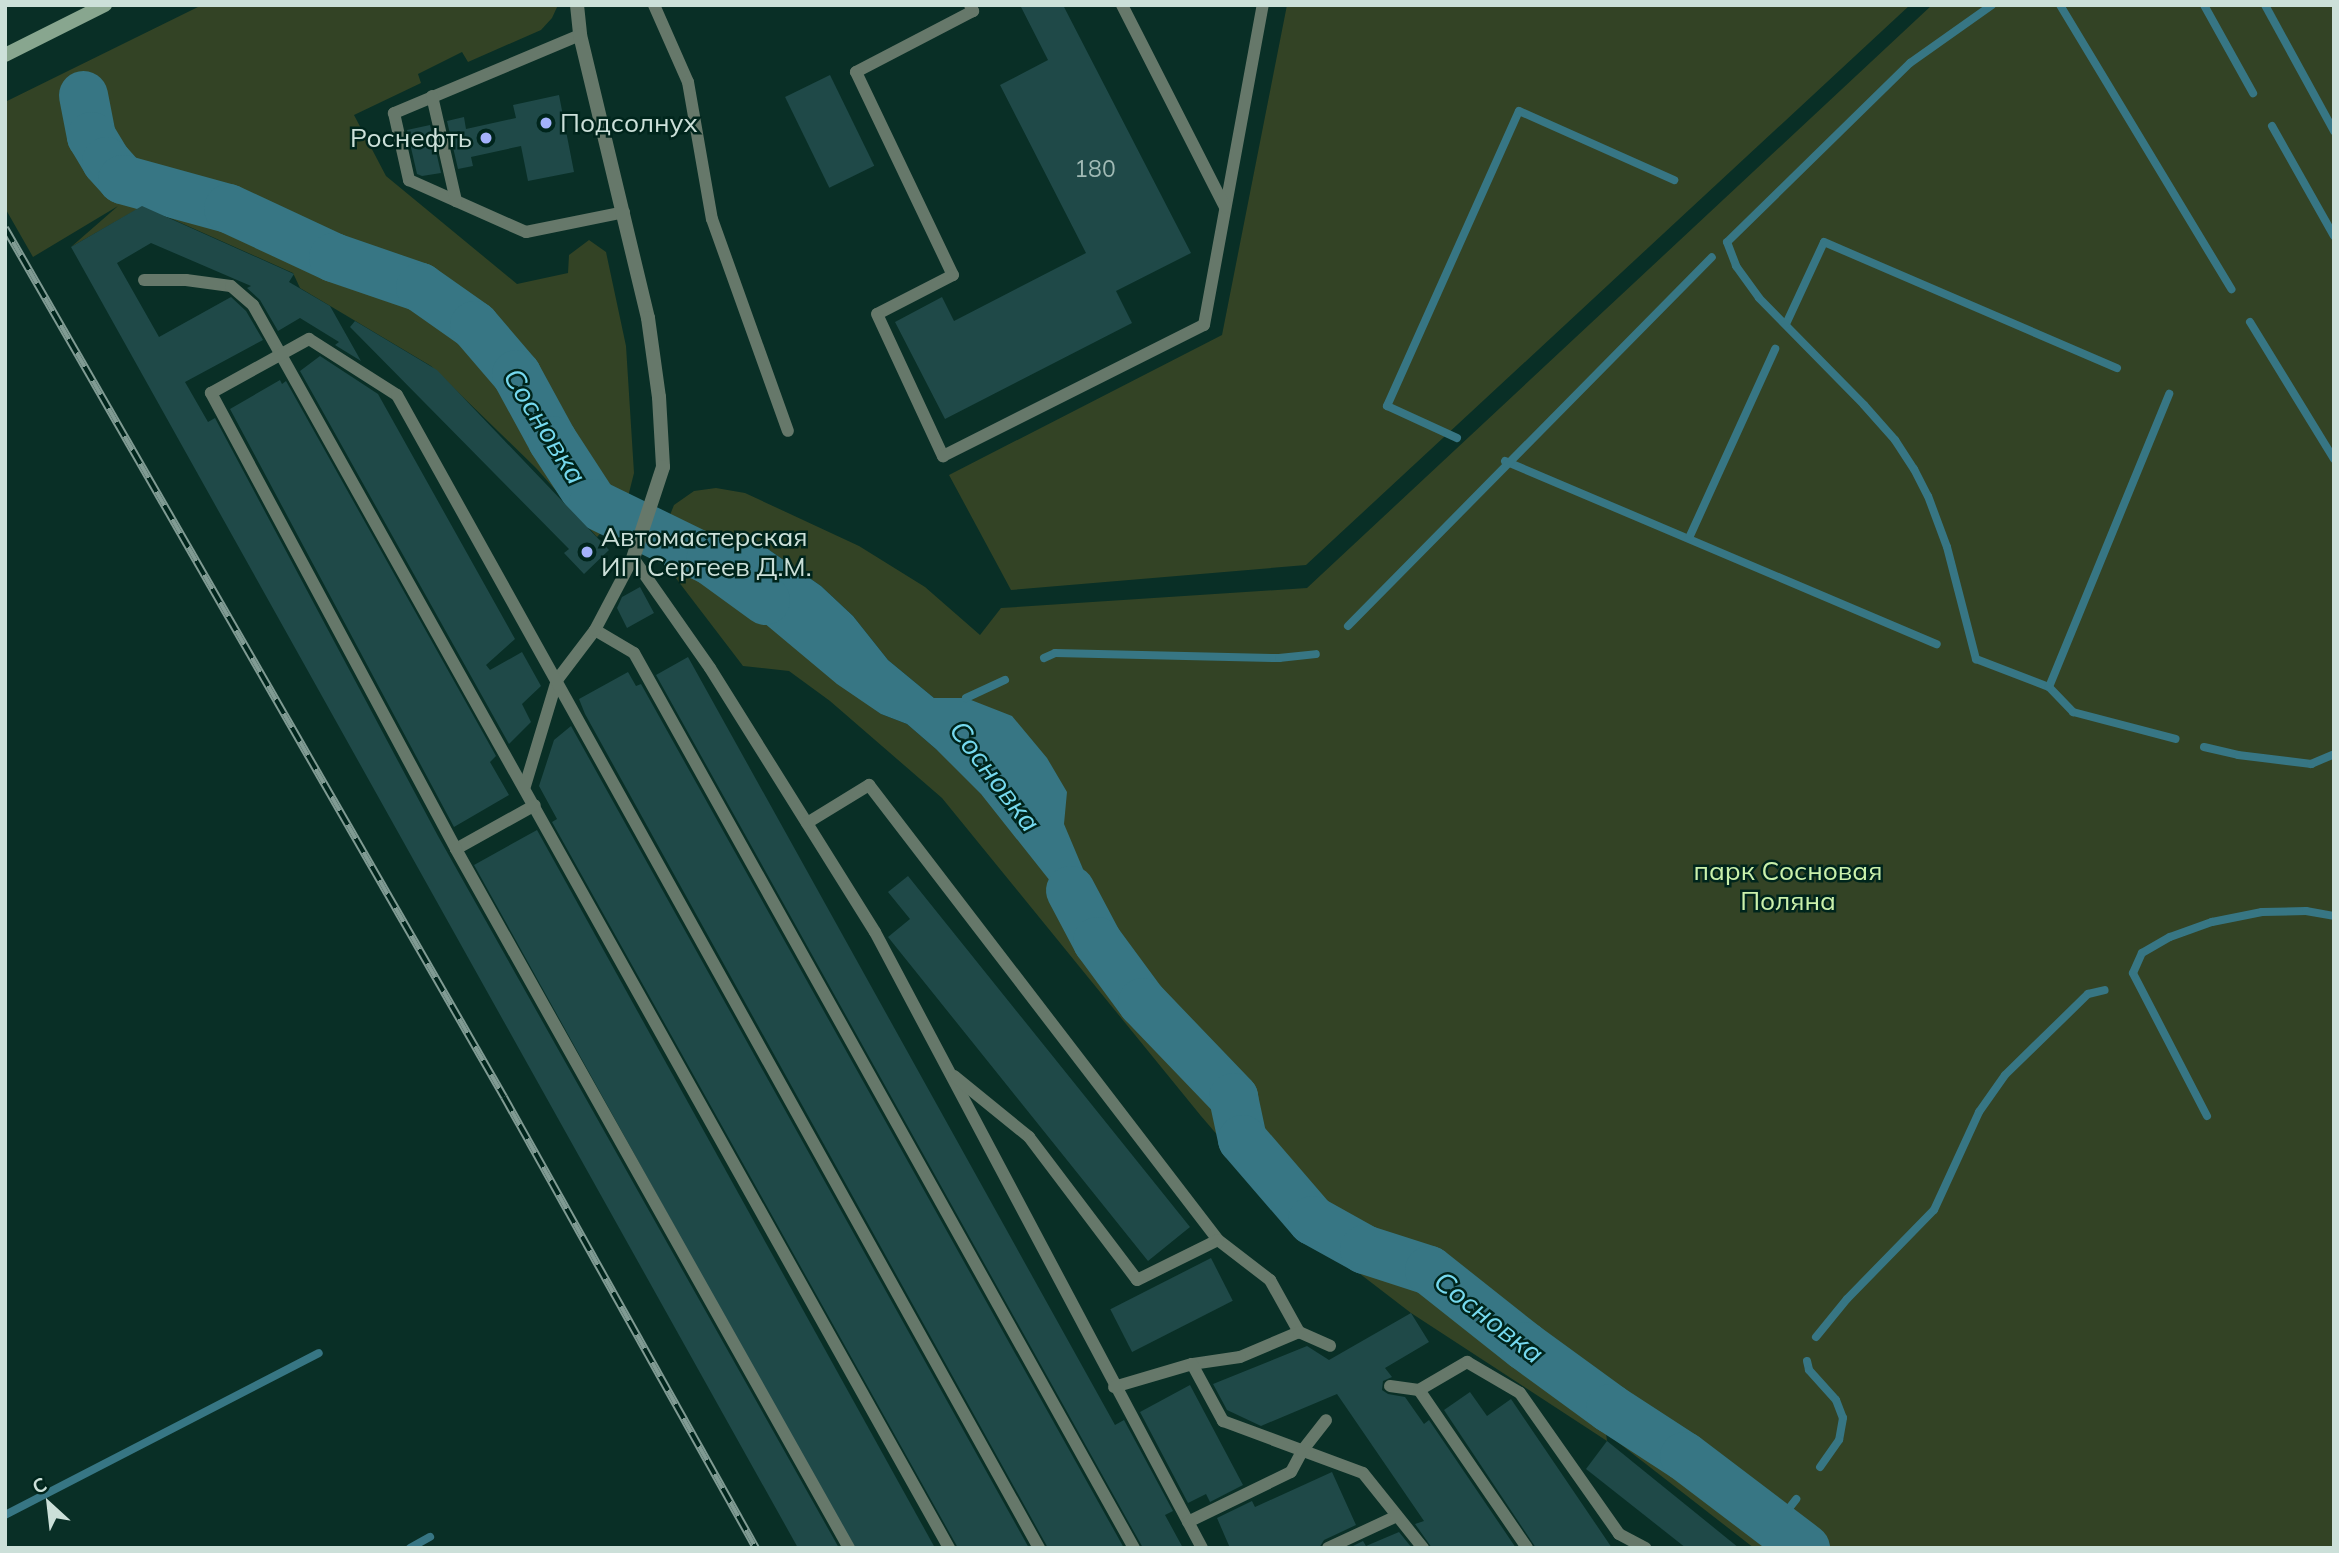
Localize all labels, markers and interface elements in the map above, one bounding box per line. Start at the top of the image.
place label: Подсолнух [560,107,698,139]
marker: Подсолнух [538,115,554,131]
place label: Роснефть [350,122,472,154]
marker: Роснефть [478,130,494,146]
house number: 180 [1074,155,1116,183]
water label: Сосновка [496,362,594,490]
place label: Автомастерская ИП Сергеев Д.М. [601,521,812,582]
marker: Автомастерская ИП Сергеев Д.М. [579,544,595,560]
water label: Сосновка [942,714,1048,838]
park label: парк Сосновая Поляна [1693,855,1883,917]
water label: Сосновка [1427,1264,1551,1370]
north arrow [14,1469,84,1539]
text: С [28,1472,51,1499]

